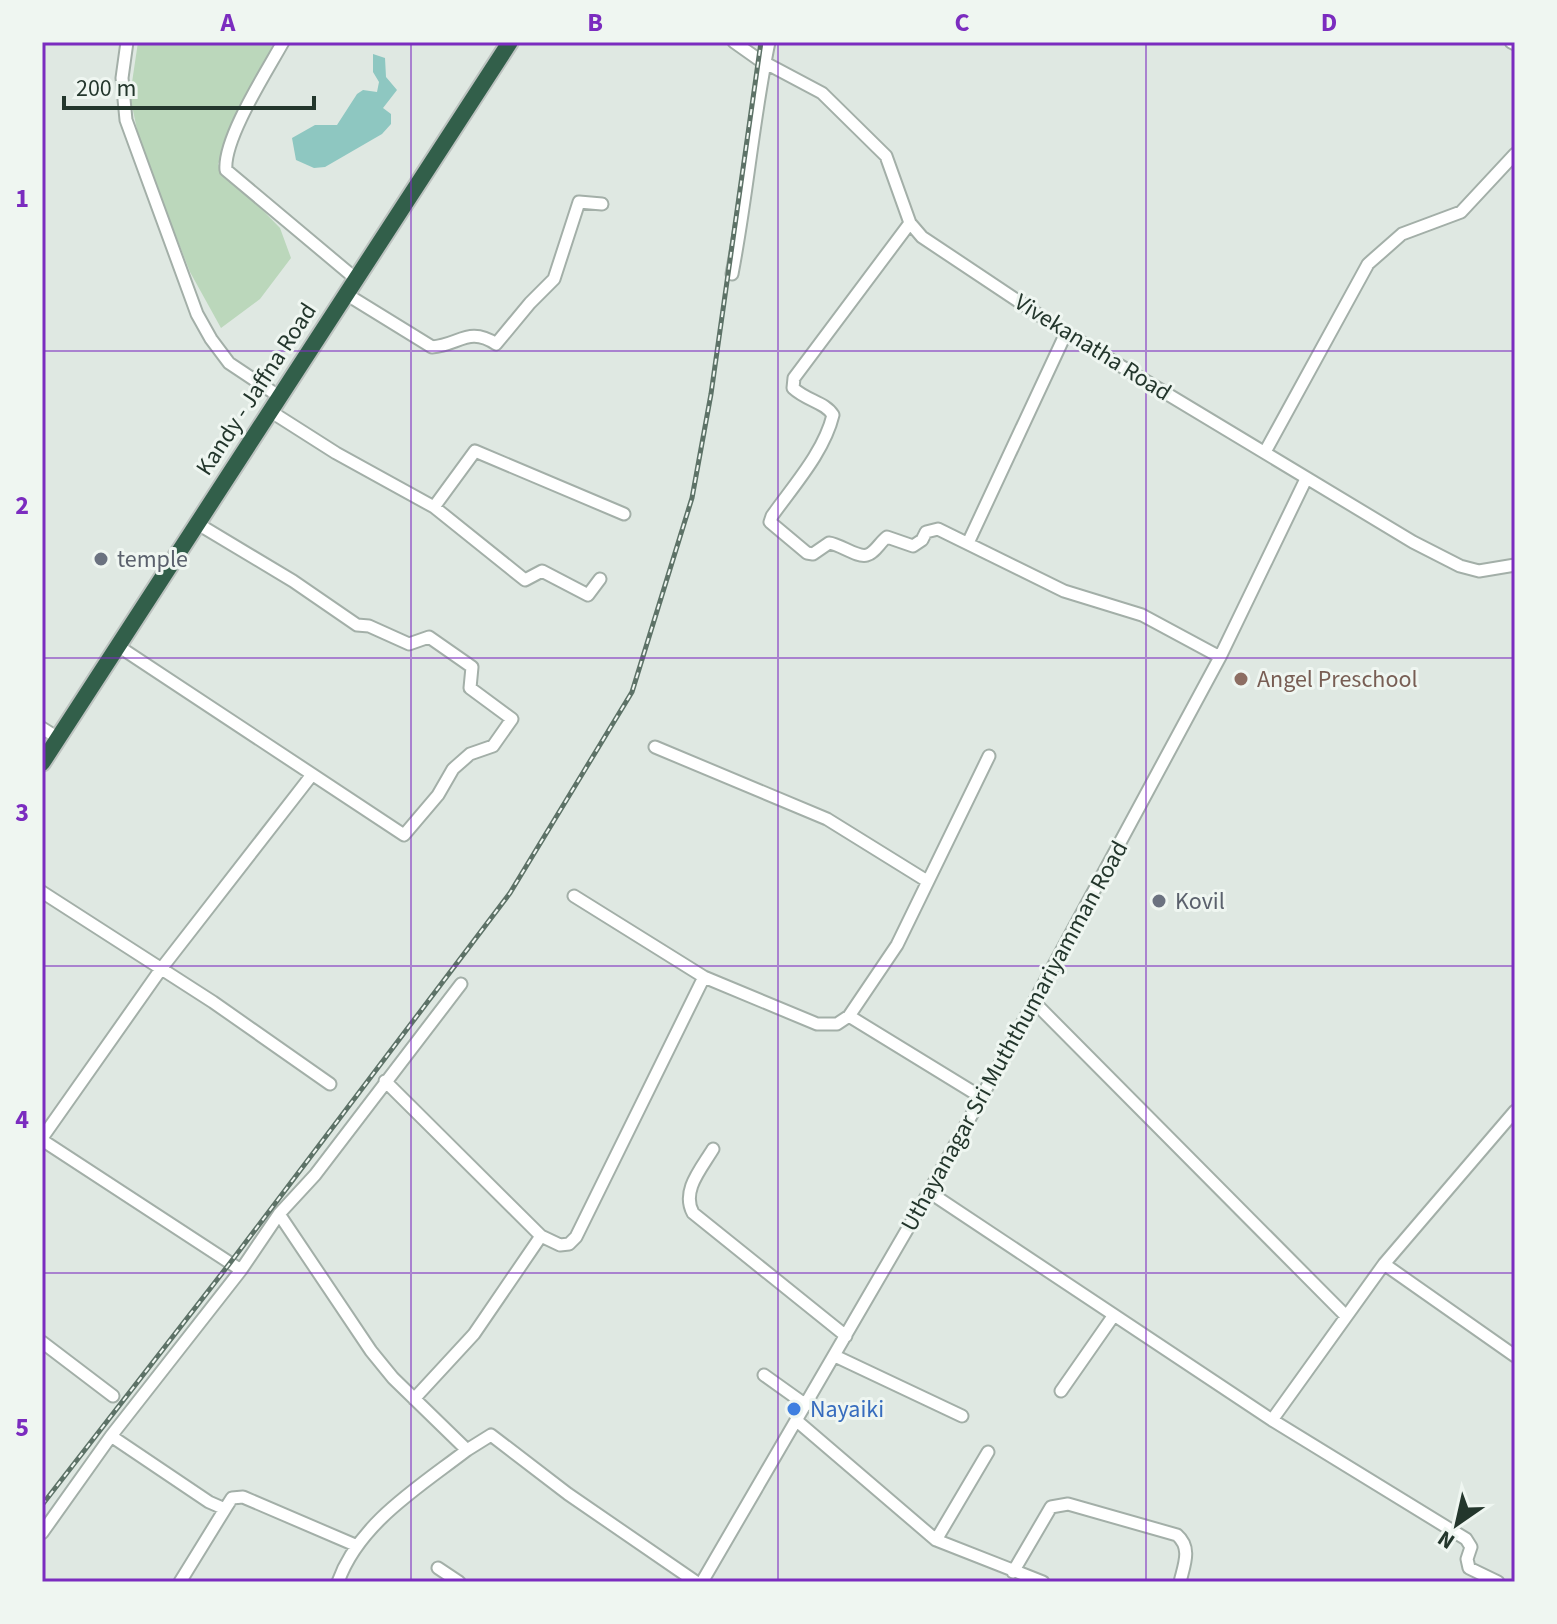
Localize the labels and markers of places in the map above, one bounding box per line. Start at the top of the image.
place label: temple [117,542,188,577]
marker: temple [92,550,110,568]
place label: Angel Preschool [1257,662,1418,697]
marker: Angel Preschool [1232,670,1250,688]
place label: Kovil [1175,884,1225,919]
marker: Kovil [1150,892,1168,910]
place label: Nayaiki [810,1392,884,1427]
marker: Nayaiki [785,1400,803,1418]

